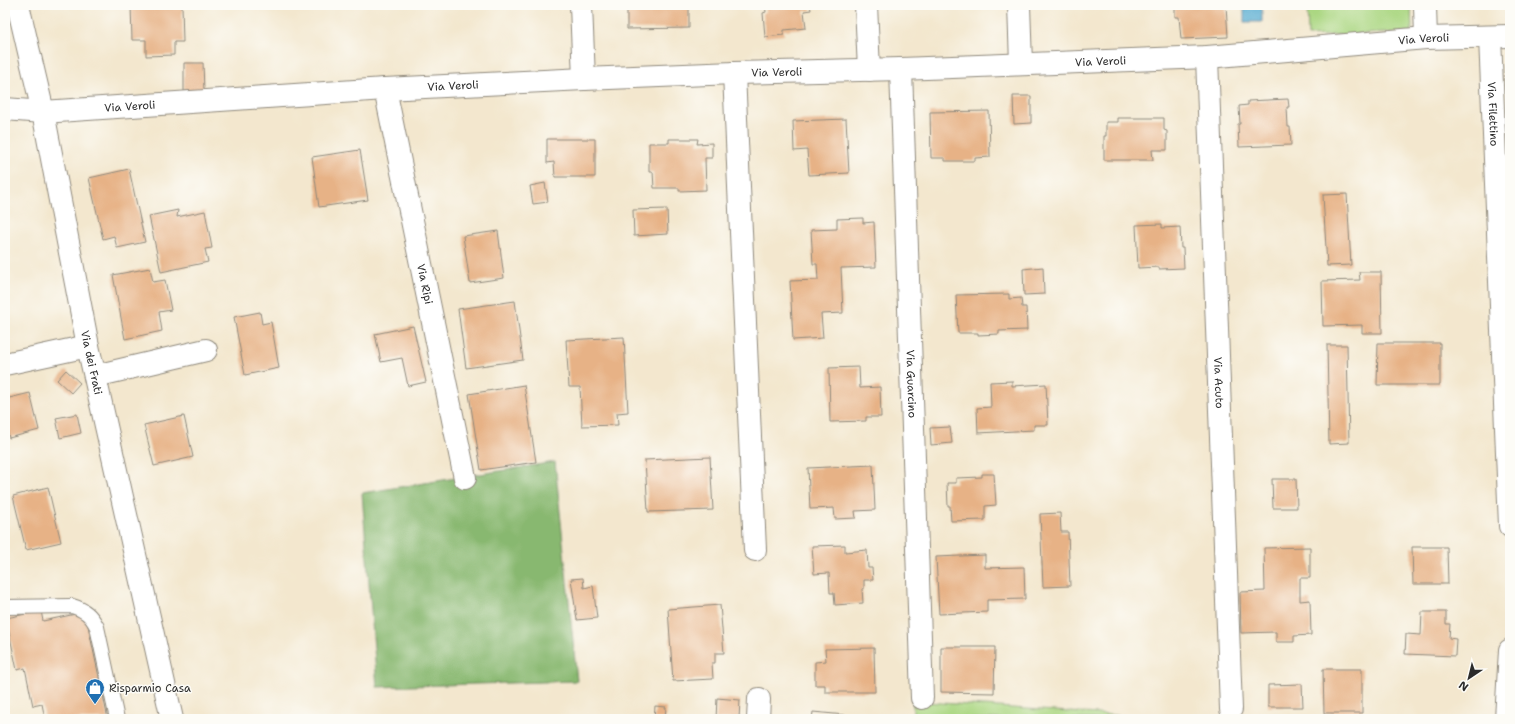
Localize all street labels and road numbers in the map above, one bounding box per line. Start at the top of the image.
street label: Via Veroli [1397,30,1449,48]
street label: Via Veroli [1075,53,1126,70]
street label: Via Veroli [751,64,803,81]
street label: Via Veroli [427,77,479,95]
street label: Via Filettino [1484,81,1501,147]
street label: Via Veroli [104,97,156,116]
street label: Via Ripi [413,262,436,306]
street label: Via dei Frati [77,329,106,396]
street label: Via Guarcino [902,349,920,419]
street label: Via Acuto [1210,357,1227,409]

